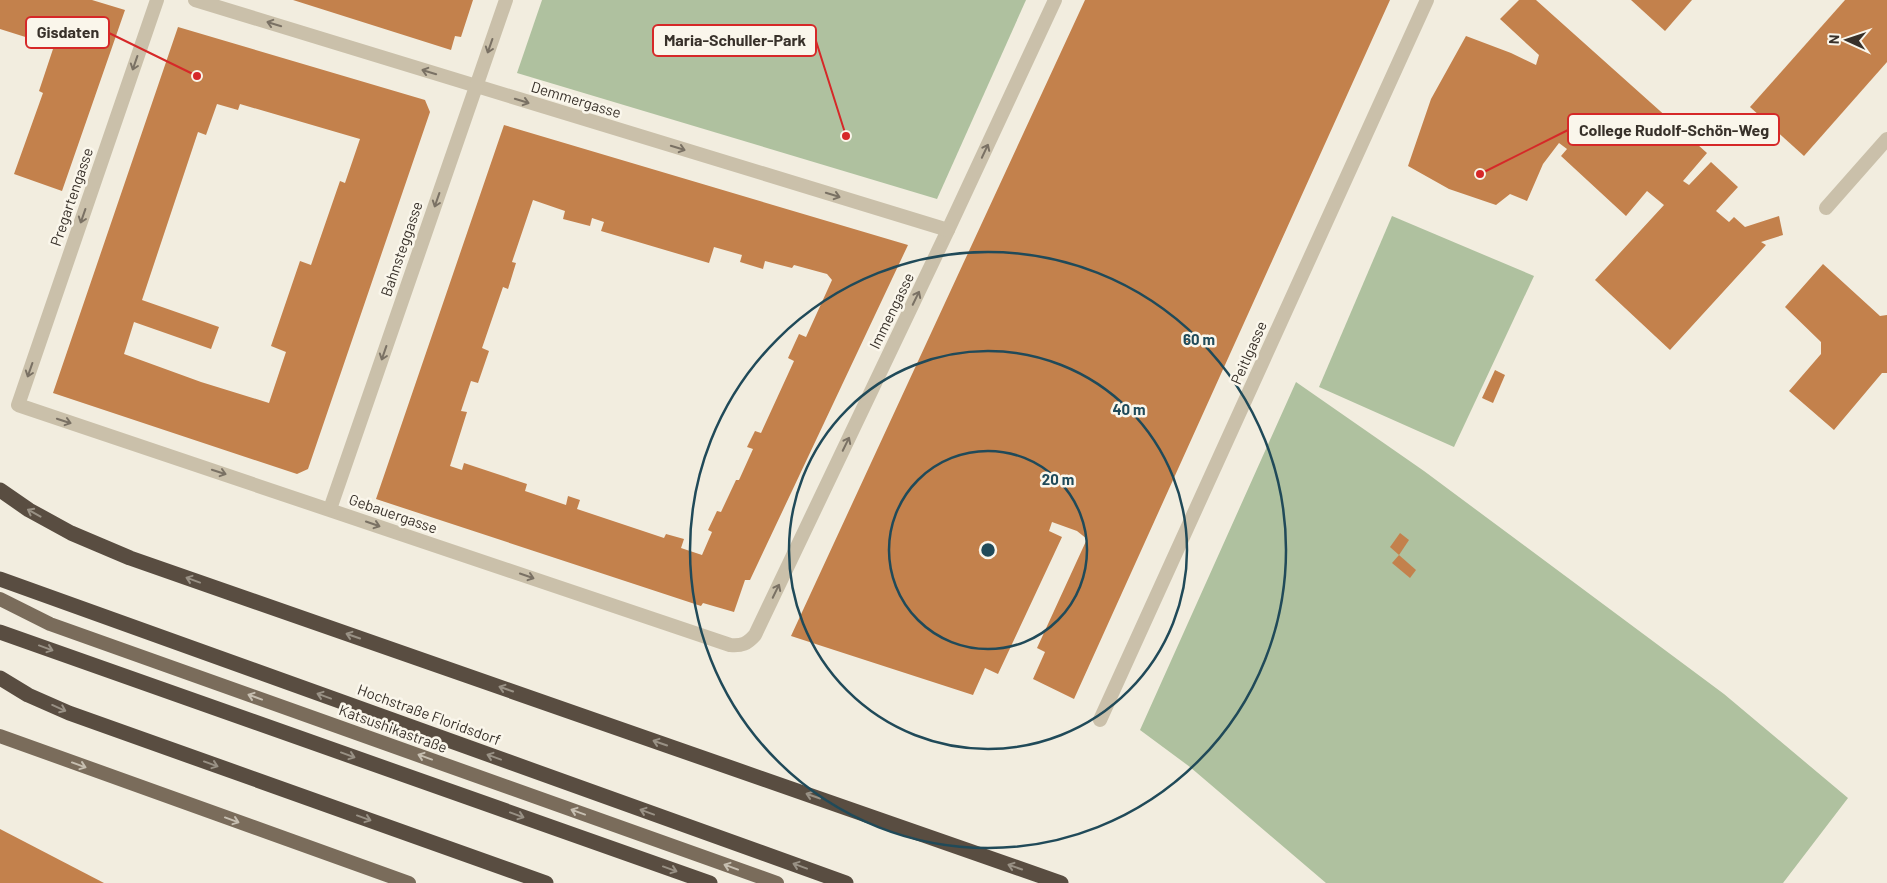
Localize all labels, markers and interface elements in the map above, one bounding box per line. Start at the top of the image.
north arrow [1822,15,1872,65]
callout: Gisdaten [26,17,109,48]
one-way arrow [266,19,282,29]
text: Gisdaten [37,22,99,41]
callout: Maria-Schuller-Park [653,25,816,56]
text: Maria-Schuller-Park [664,30,807,49]
text: N [1825,34,1842,44]
one-way arrow [485,38,494,53]
one-way arrow [130,54,140,70]
one-way arrow [422,67,438,76]
street label: Demmergasse [529,77,623,121]
one-way arrow [514,96,530,106]
callout: College Rudolf-Schön-Weg [1568,114,1779,145]
text: College Rudolf-Schön-Weg [1579,120,1769,139]
one-way arrow [669,143,685,153]
one-way arrow [981,144,990,159]
street label: Pregartengasse [46,145,96,248]
one-way arrow [432,191,441,207]
one-way arrow [825,191,841,201]
street label: Bahnsteggasse [376,199,426,299]
one-way arrow [78,208,87,224]
street label: Immengasse [865,270,917,352]
one-way arrow [912,291,921,306]
street label: Peitlgasse [1226,318,1270,387]
text: 60 m [1183,330,1215,348]
one-way arrow [379,345,388,361]
one-way arrow [25,362,34,377]
text: 40 m [1112,400,1146,418]
one-way arrow [56,417,72,426]
one-way arrow [842,437,851,452]
one-way arrow [210,468,226,477]
text: 20 m [1042,470,1074,488]
street label: Gebauergasse [347,490,440,537]
one-way arrow [28,508,42,518]
one-way arrow [364,520,380,529]
centre of rings [979,541,997,559]
one-way arrow [518,572,534,581]
one-way arrow [186,575,201,584]
one-way arrow [772,584,781,599]
one-way arrow [345,631,361,640]
one-way arrow [38,644,53,653]
street label: Hochstraße Floridsdorf [355,680,503,748]
one-way arrow [498,684,514,694]
one-way arrow [317,691,333,700]
one-way arrow [248,692,263,701]
street label: Katsushikastraße [337,700,450,756]
one-way arrow [51,704,66,714]
one-way arrow [652,738,668,747]
one-way arrow [339,751,355,760]
one-way arrow [417,752,433,761]
one-way arrow [487,752,502,761]
one-way arrow [203,760,218,769]
one-way arrow [70,761,86,770]
one-way arrow [806,791,821,800]
one-way arrow [570,807,586,816]
one-way arrow [640,807,655,816]
one-way arrow [509,811,525,820]
one-way arrow [356,814,372,823]
one-way arrow [223,816,239,825]
one-way arrow [792,861,808,871]
one-way arrow [723,862,739,871]
one-way arrow [1008,862,1023,871]
one-way arrow [662,865,678,874]

